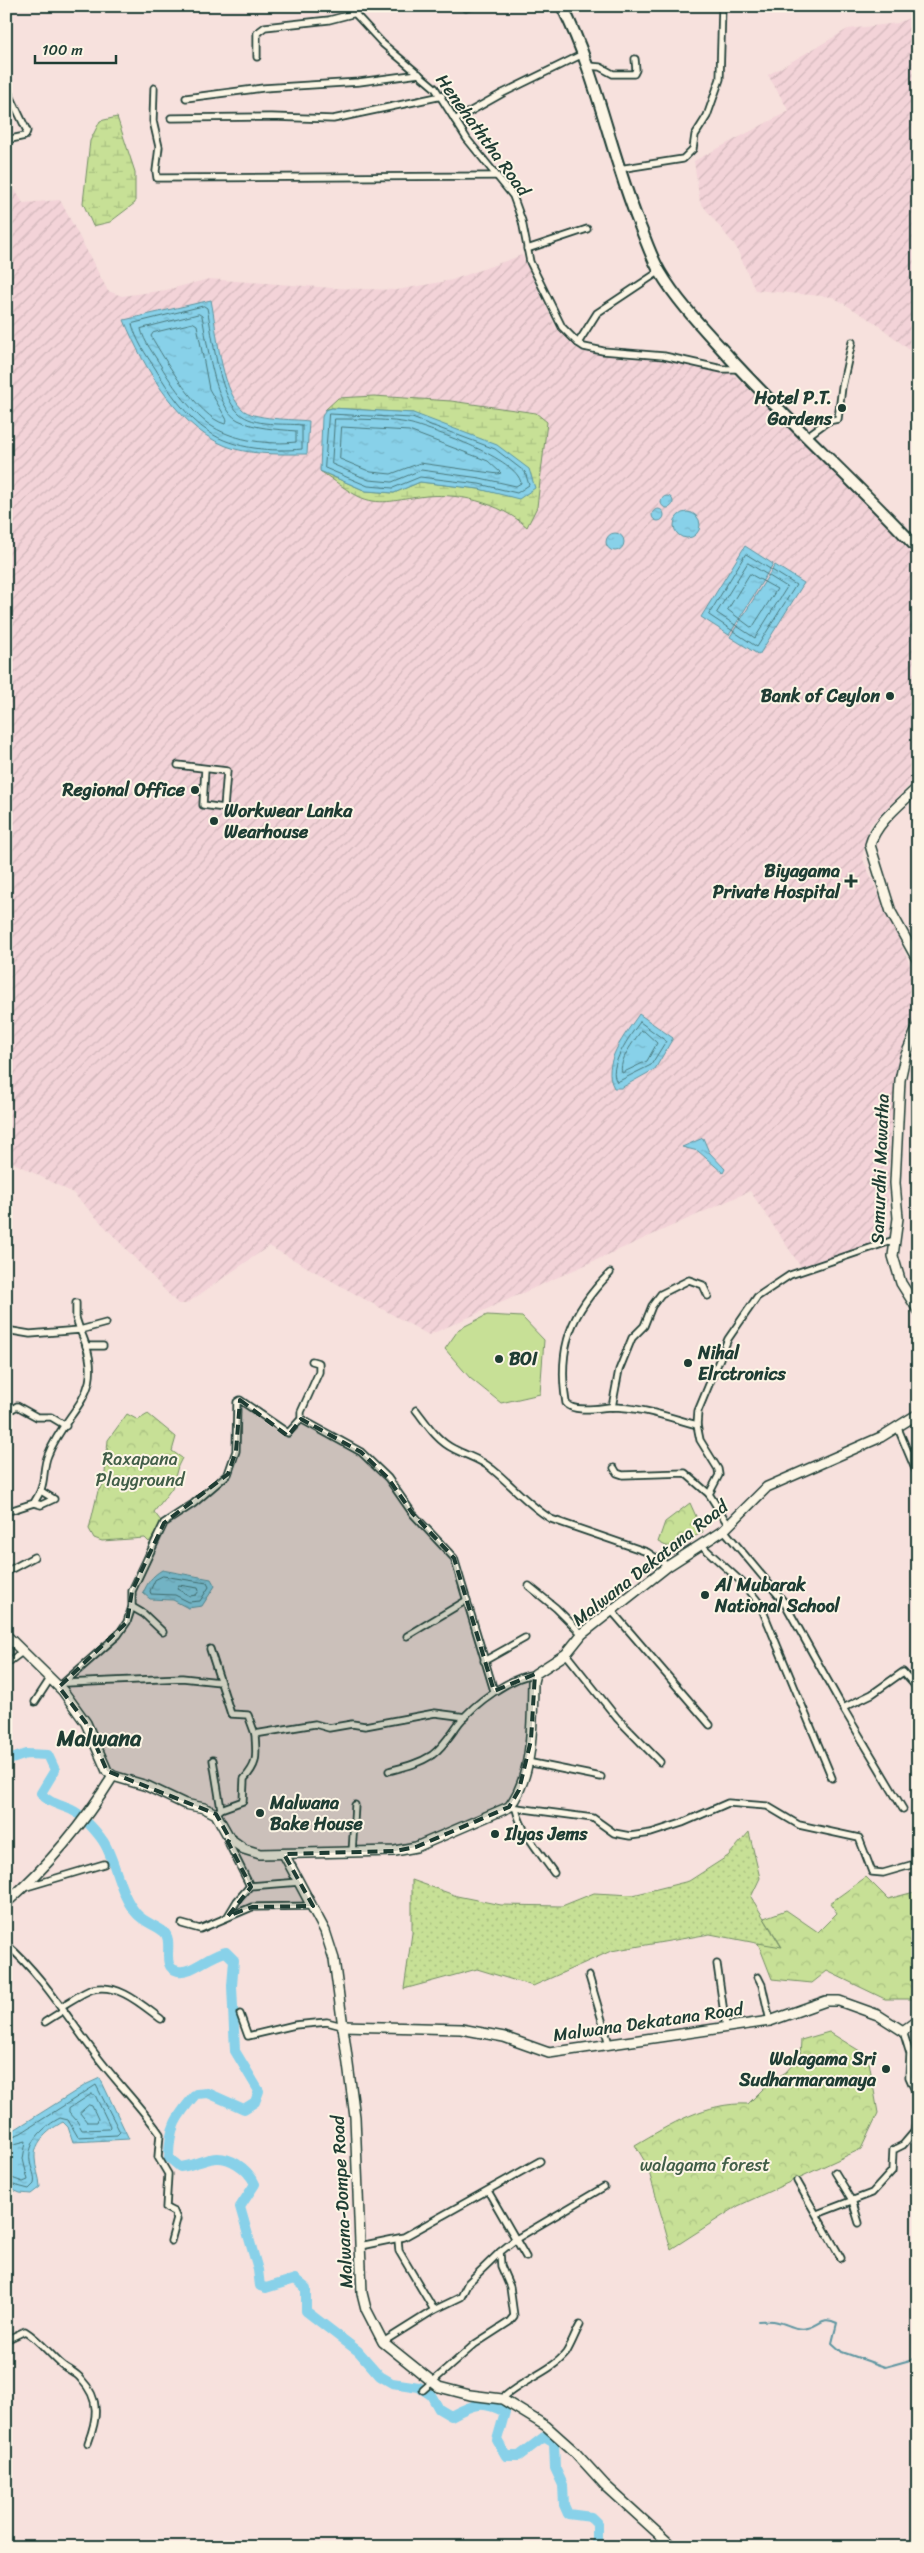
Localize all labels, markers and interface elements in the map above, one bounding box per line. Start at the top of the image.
scale bar [35,32,116,64]
text: 100 m [42,37,83,63]
street label: Henehaththa Road [427,67,540,205]
place label: Hotel P.T. Gardens [754,382,833,435]
marker: Hotel P.T. Gardens [836,402,848,414]
place label: Bank of Ceylon [761,680,880,712]
marker: Bank of Ceylon [884,690,896,702]
place label: Regional Office [61,774,186,806]
marker: Regional Office [189,784,201,796]
place label: Workwear Lanka Wearhouse [224,795,353,848]
marker: Workwear Lanka Wearhouse [208,815,220,827]
place label: Biyagama Private Hospital [713,855,841,908]
marker: Biyagama Private Hospital [844,874,858,888]
street label: Samurdhi Mawatha [861,1093,899,1245]
place label: Nihal Elrctronics [697,1337,787,1390]
place label: BOI [509,1343,538,1375]
marker: BOI [493,1353,505,1365]
marker: Nihal Elrctronics [682,1357,694,1369]
park label: Raxapana Playground [96,1443,186,1496]
street label: Malwana Dekatana Road [565,1491,736,1635]
place label: Al Mubarak National School [714,1569,841,1622]
marker: Al Mubarak National School [699,1589,711,1601]
district label: Malwana [56,1719,142,1758]
place label: Malwana Bake House [269,1787,363,1840]
marker: Malwana Bake House [254,1807,266,1819]
place label: Ilyas Jems [504,1818,588,1850]
marker: Ilyas Jems [489,1828,501,1840]
street label: Malwana Dekatana Road [551,1993,746,2051]
place label: Walagama Sri Sudharmaramaya [738,2043,877,2096]
marker: Walagama Sri Sudharmaramaya [880,2063,892,2075]
street label: Malwana-Dompe Road [321,2113,363,2289]
park label: walagama forest [640,2149,770,2181]

